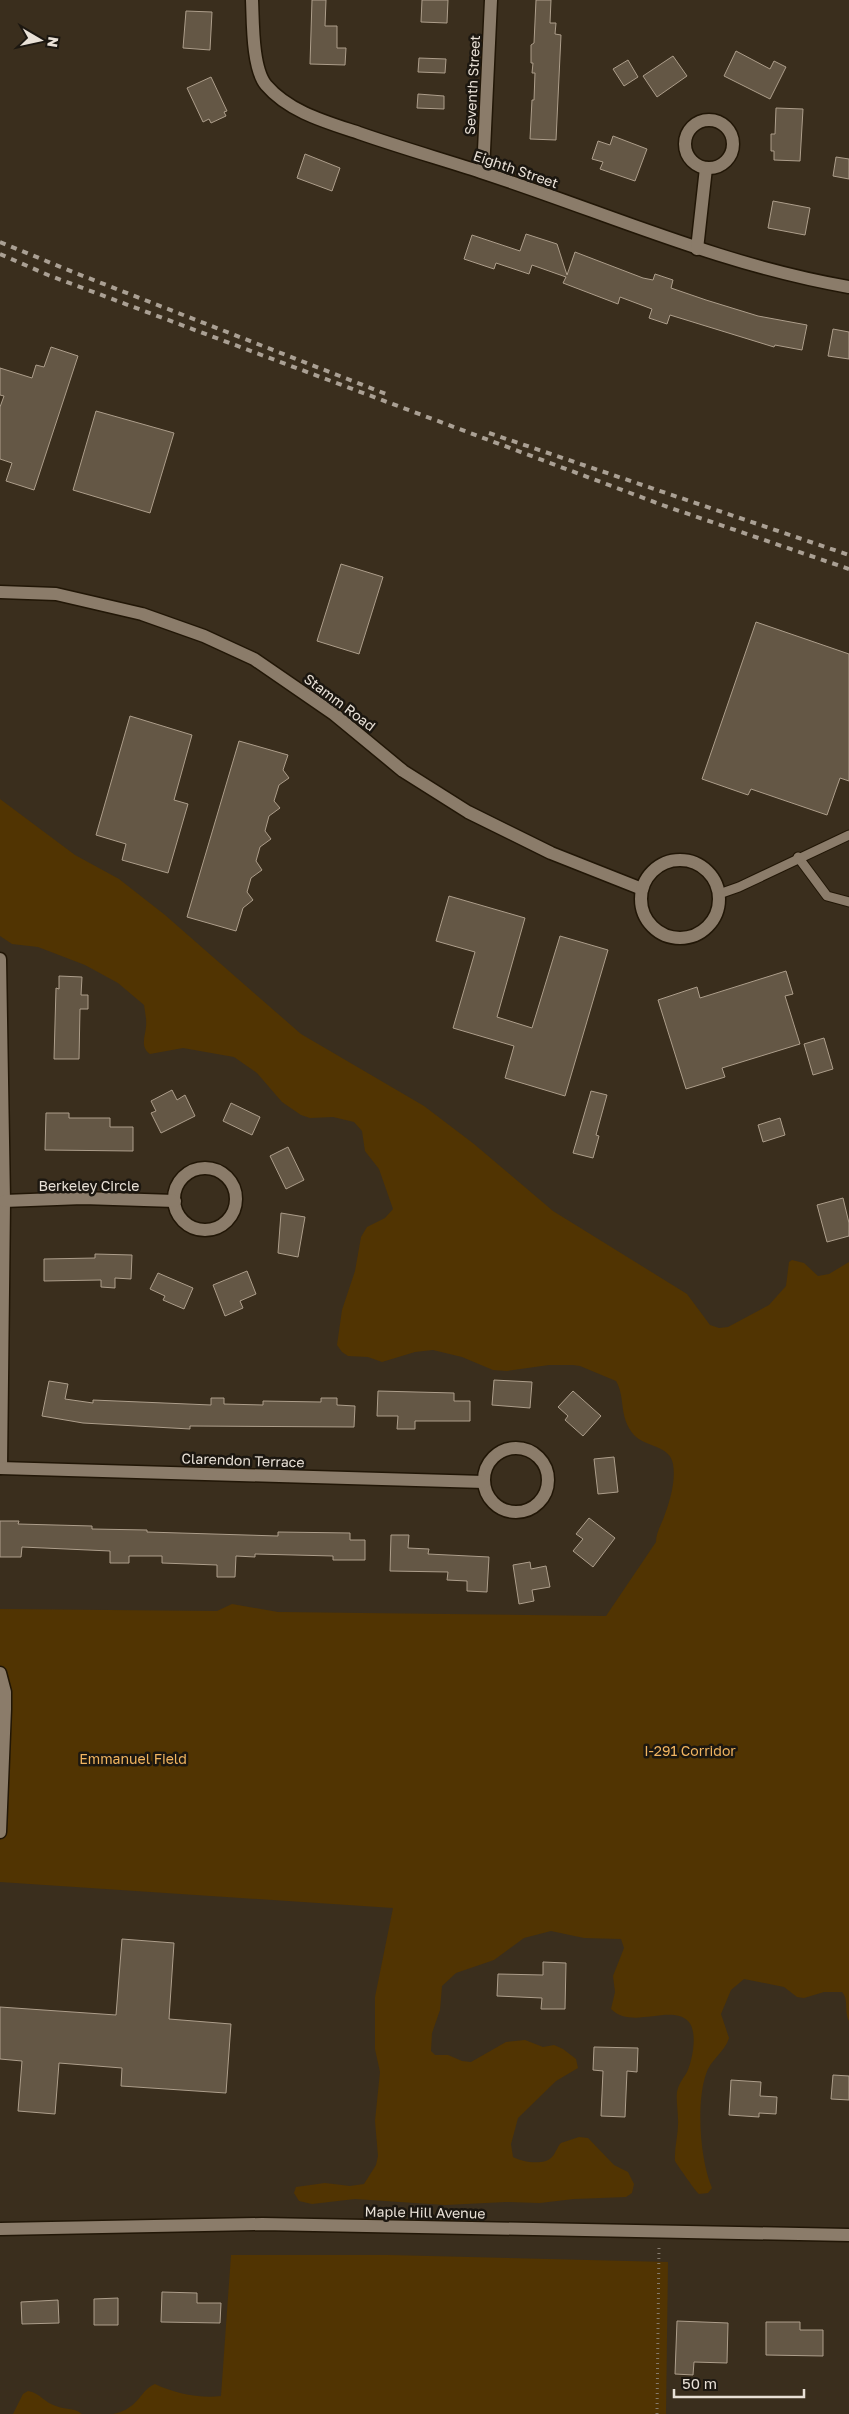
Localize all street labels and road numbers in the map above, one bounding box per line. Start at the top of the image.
street label: Seventh Street [461,35,483,135]
street label: Eighth Street [471,147,561,191]
street label: Stamm Road [301,670,379,734]
street label: Berkeley Circle [39,1177,139,1194]
street label: Clarendon Terrace [181,1449,305,1471]
street label: Maple Hill Avenue [364,2202,486,2222]

